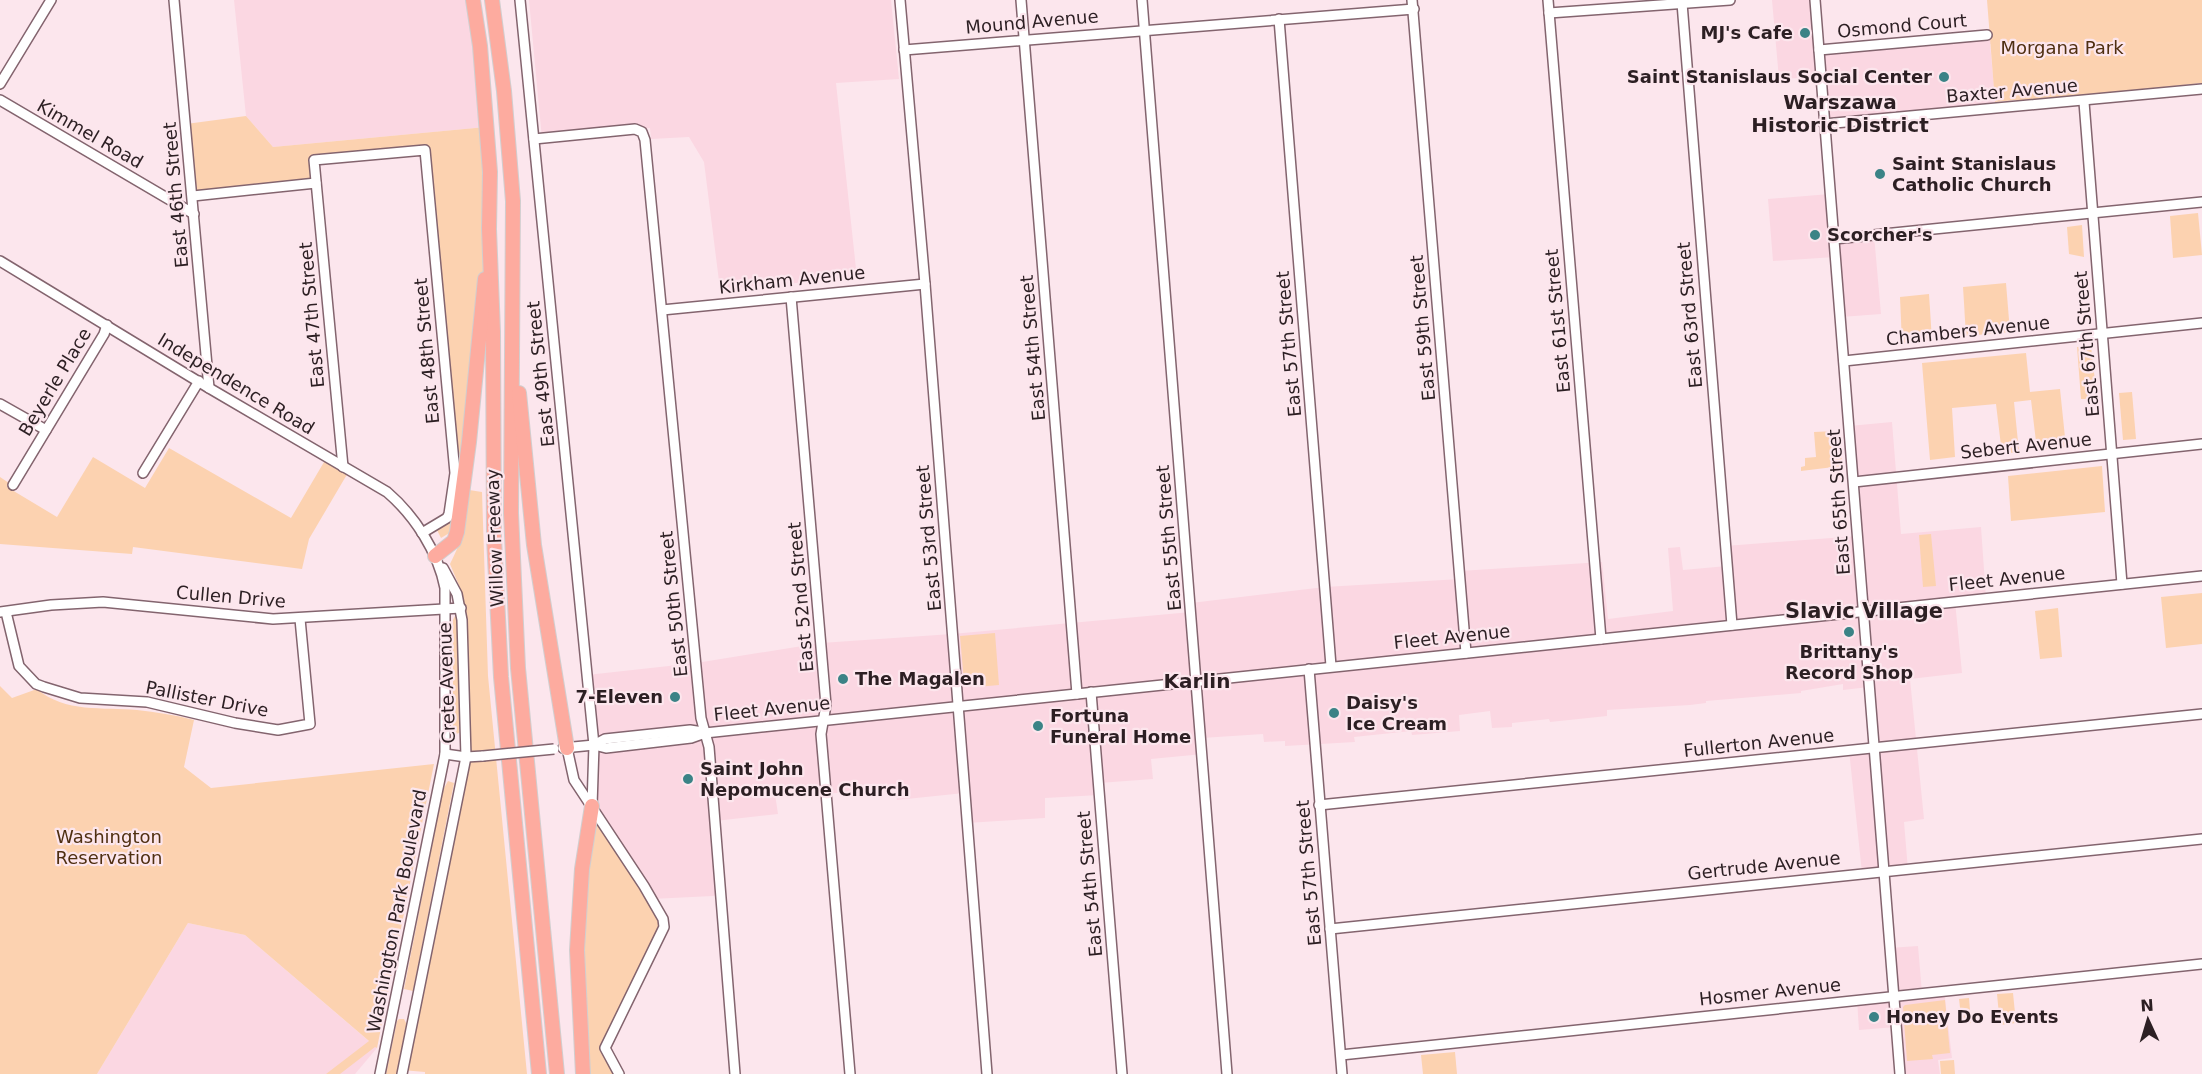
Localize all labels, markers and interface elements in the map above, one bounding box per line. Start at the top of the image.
street label: Mound Avenue [965,5,1099,38]
street label: Osmond Court [1836,9,1968,42]
place label: MJ's Cafe [1701,22,1793,43]
marker: MJ's Cafe [1798,26,1812,40]
park label: Morgana Park [2000,37,2124,58]
place label: Saint Stanislaus Social Center [1627,66,1932,87]
marker: Saint Stanislaus Social Center [1937,70,1951,84]
street label: Baxter Avenue [1945,74,2079,107]
district label: Warszawa Historic District [1751,90,1929,137]
street label: Kimmel Road [34,95,147,172]
street label: East 46th Street [159,121,192,269]
place label: Saint Stanislaus Catholic Church [1892,153,2056,195]
marker: Saint Stanislaus Catholic Church [1873,167,1887,181]
place label: Scorcher's [1827,224,1933,245]
marker: Scorcher's [1808,228,1822,242]
street label: East 47th Street [295,241,328,389]
street label: East 63rd Street [1673,241,1706,389]
street label: East 61st Street [1541,248,1574,394]
street label: East 59th Street [1406,254,1439,402]
street label: Kirkham Avenue [718,261,866,298]
street label: East 57th Street [1272,270,1305,418]
street label: East 67th Street [2070,270,2103,418]
street label: East 54th Street [1016,274,1049,422]
street label: East 48th Street [410,277,443,425]
street label: East 49th Street [522,300,559,448]
street label: Chambers Avenue [1885,311,2051,350]
street label: Beyerle Place [14,324,95,440]
street label: Independence Road [154,328,318,439]
street label: East 65th Street [1823,428,1854,576]
street label: Sebert Avenue [1959,428,2093,463]
street label: East 53rd Street [912,464,945,612]
street label: East 55th Street [1152,464,1185,612]
street label: Willow Freeway [482,468,507,608]
street label: East 52nd Street [783,521,818,673]
street label: East 50th Street [655,530,692,678]
street label: Fleet Avenue [1948,562,2066,595]
street label: Cullen Drive [175,581,287,612]
district label: Slavic Village [1785,599,1943,623]
street label: Fleet Avenue [1393,620,1511,653]
street label: Crete Avenue [434,622,459,744]
marker: Brittany's Record Shop [1842,625,1856,639]
place label: Brittany's Record Shop [1785,641,1913,683]
place label: The Magalen [855,668,985,689]
district label: Karlin [1164,669,1230,693]
marker: The Magalen [836,672,850,686]
street label: Pallister Drive [144,676,270,721]
place label: 7-Eleven [576,686,663,707]
marker: 7-Eleven [668,690,682,704]
street label: Fleet Avenue [713,692,831,725]
place label: Daisy's Ice Cream [1346,692,1447,734]
place label: Fortuna Funeral Home [1050,705,1191,747]
marker: Daisy's Ice Cream [1327,706,1341,720]
marker: Fortuna Funeral Home [1031,719,1045,733]
street label: Fullerton Avenue [1683,724,1835,761]
place label: Saint John Nepomucene Church [700,758,909,800]
marker: Saint John Nepomucene Church [681,772,695,786]
street label: Washington Park Boulevard [363,788,430,1034]
street label: East 57th Street [1292,799,1325,947]
street label: East 54th Street [1073,810,1106,958]
park label: Washington Reservation [56,826,162,868]
street label: Gertrude Avenue [1687,847,1841,884]
street label: Hosmer Avenue [1698,974,1842,1009]
north arrow [2118,990,2178,1050]
text: N [2140,996,2154,1015]
place label: Honey Do Events [1886,1006,2058,1027]
marker: Honey Do Events [1867,1010,1881,1024]

